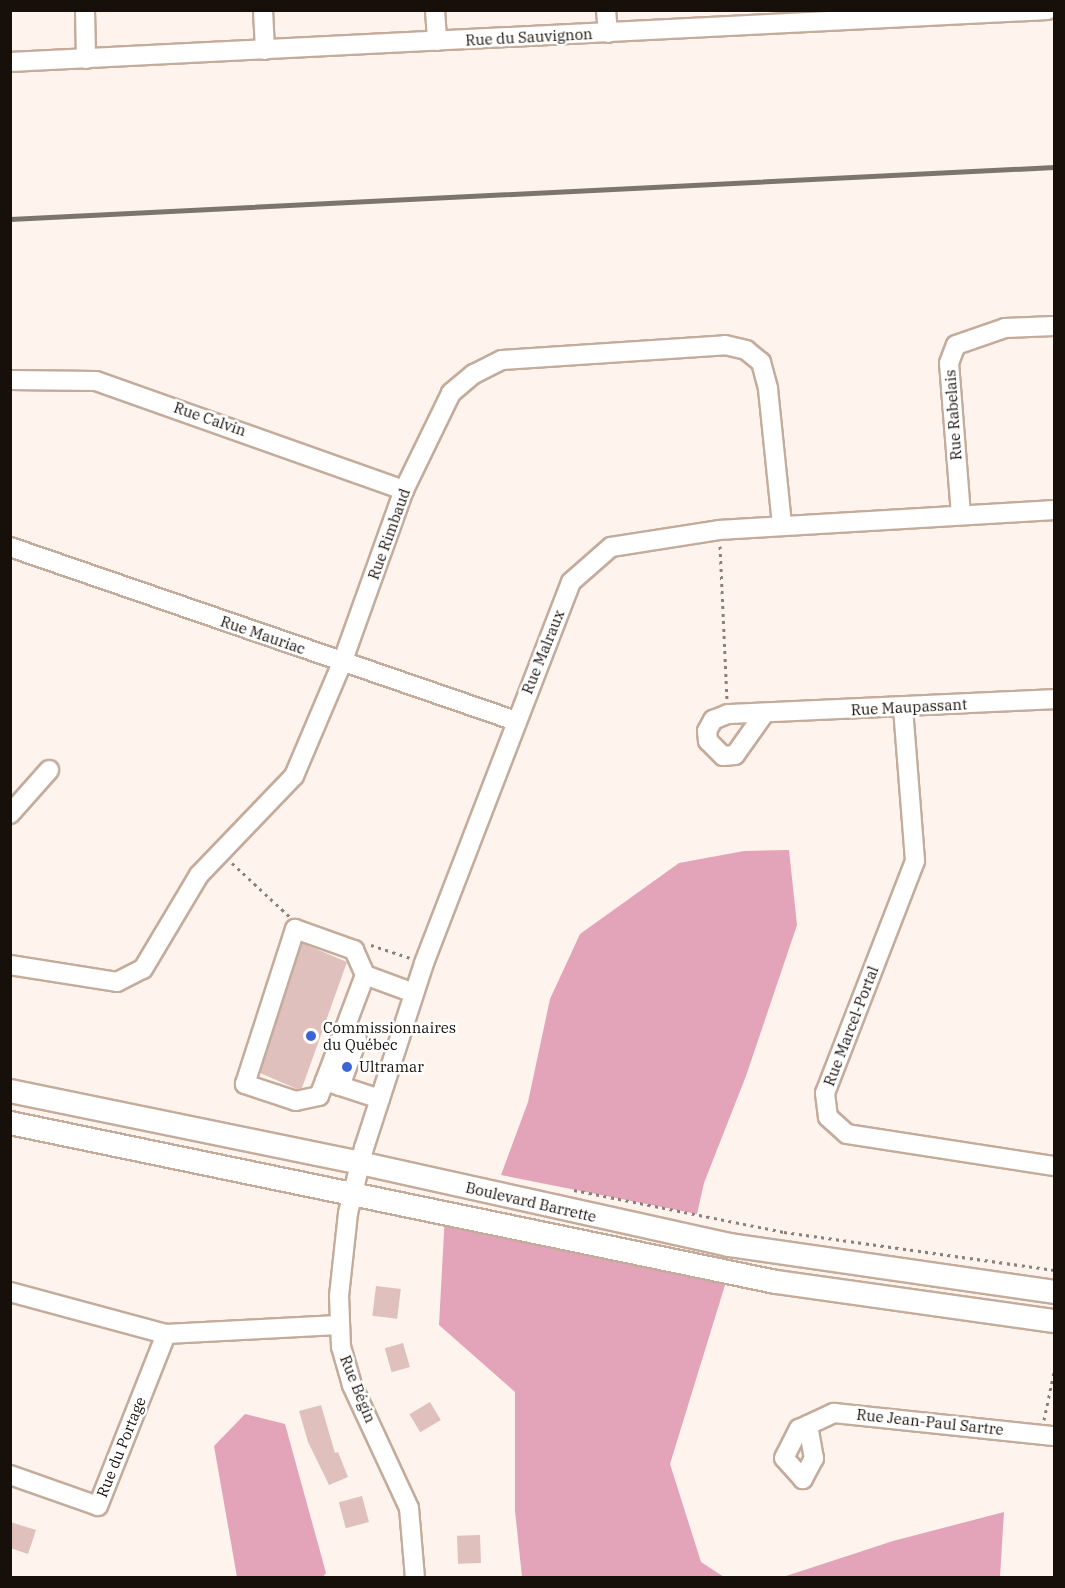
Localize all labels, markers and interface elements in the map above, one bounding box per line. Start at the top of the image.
street label: Rue du Sauvignon [465,25,593,49]
street label: Rue Rabelais [941,369,965,461]
street label: Rue Calvin [171,398,249,440]
street label: Rue Rimbaud [364,486,414,582]
street label: Rue Malraux [518,607,568,697]
street label: Rue Mauriac [218,612,308,658]
street label: Rue Maupassant [850,695,968,719]
street label: Rue Marcel-Portal [820,963,882,1089]
place label: Commissionnaires du Québec [323,1018,456,1053]
marker: Commissionnaires du Québec [304,1029,318,1043]
place label: Ultramar [359,1058,424,1076]
marker: Ultramar [340,1060,354,1074]
street label: Boulevard Barrette [464,1178,598,1226]
street label: Rue Bégin [336,1353,380,1425]
street label: Rue du Portage [93,1394,149,1500]
street label: Rue Jean-Paul Sartre [856,1405,1004,1439]

